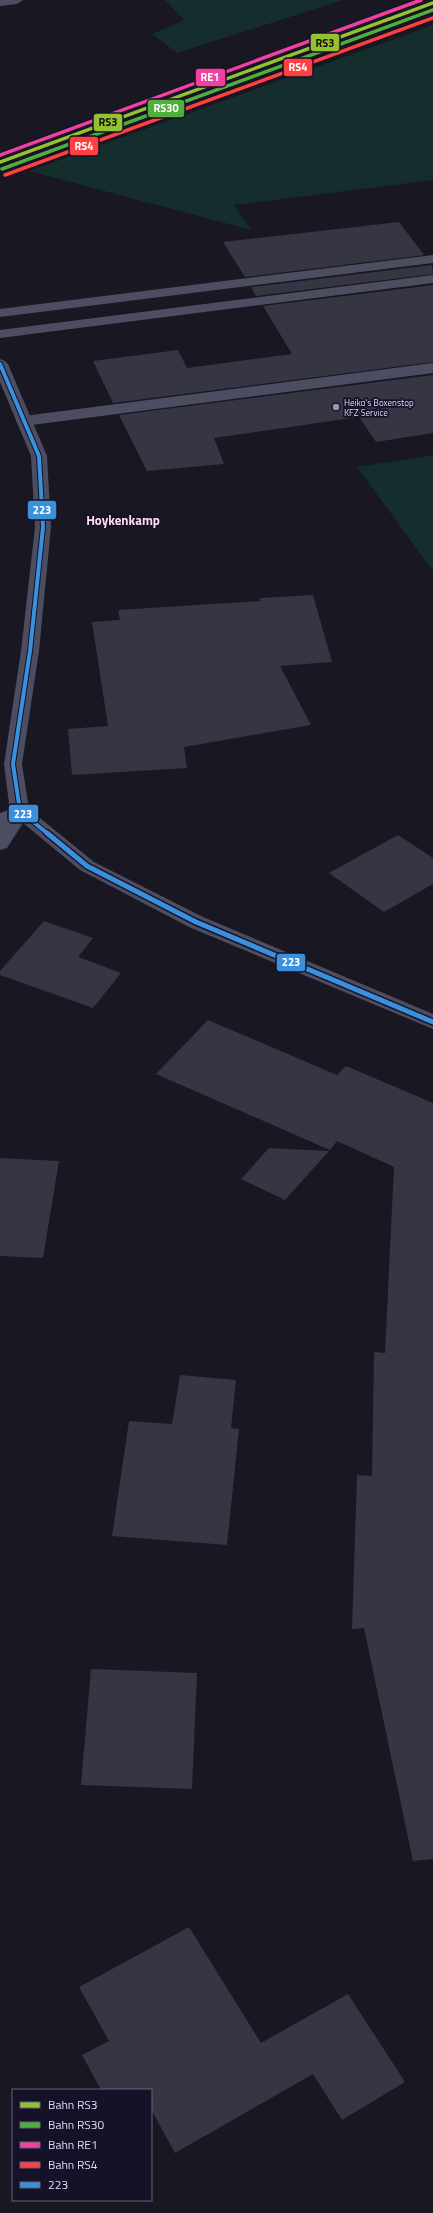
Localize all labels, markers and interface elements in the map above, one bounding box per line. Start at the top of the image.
line badge: RS3 [310,33,340,52]
text: RS3 [316,35,334,51]
line badge: RS4 [283,58,313,77]
text: RS4 [289,59,307,75]
line badge: RE1 [195,68,226,87]
text: RE1 [200,69,220,85]
line badge: RS30 [147,99,185,118]
text: RS30 [153,100,179,116]
line badge: RS3 [93,113,123,132]
text: RS3 [99,114,117,130]
line badge: RS4 [69,136,99,156]
text: RS4 [75,138,93,154]
place label: Heiko's Boxenstop KFZ Service [344,396,414,419]
marker: Heiko's Boxenstop KFZ Service [331,402,341,412]
line badge: 223 [27,500,57,520]
text: 223 [33,502,51,518]
district label: Hoykenkamp [86,510,160,530]
line badge: 223 [8,804,39,823]
text: 223 [14,806,32,822]
line badge: 223 [276,953,306,972]
text: 223 [282,954,300,970]
legend [12,2089,152,2201]
text: Bahn RS3 [48,2095,98,2114]
text: Bahn RS30 [48,2115,105,2134]
text: Bahn RE1 [48,2135,98,2154]
text: Bahn RS4 [48,2155,98,2174]
text: 223 [48,2175,68,2194]

